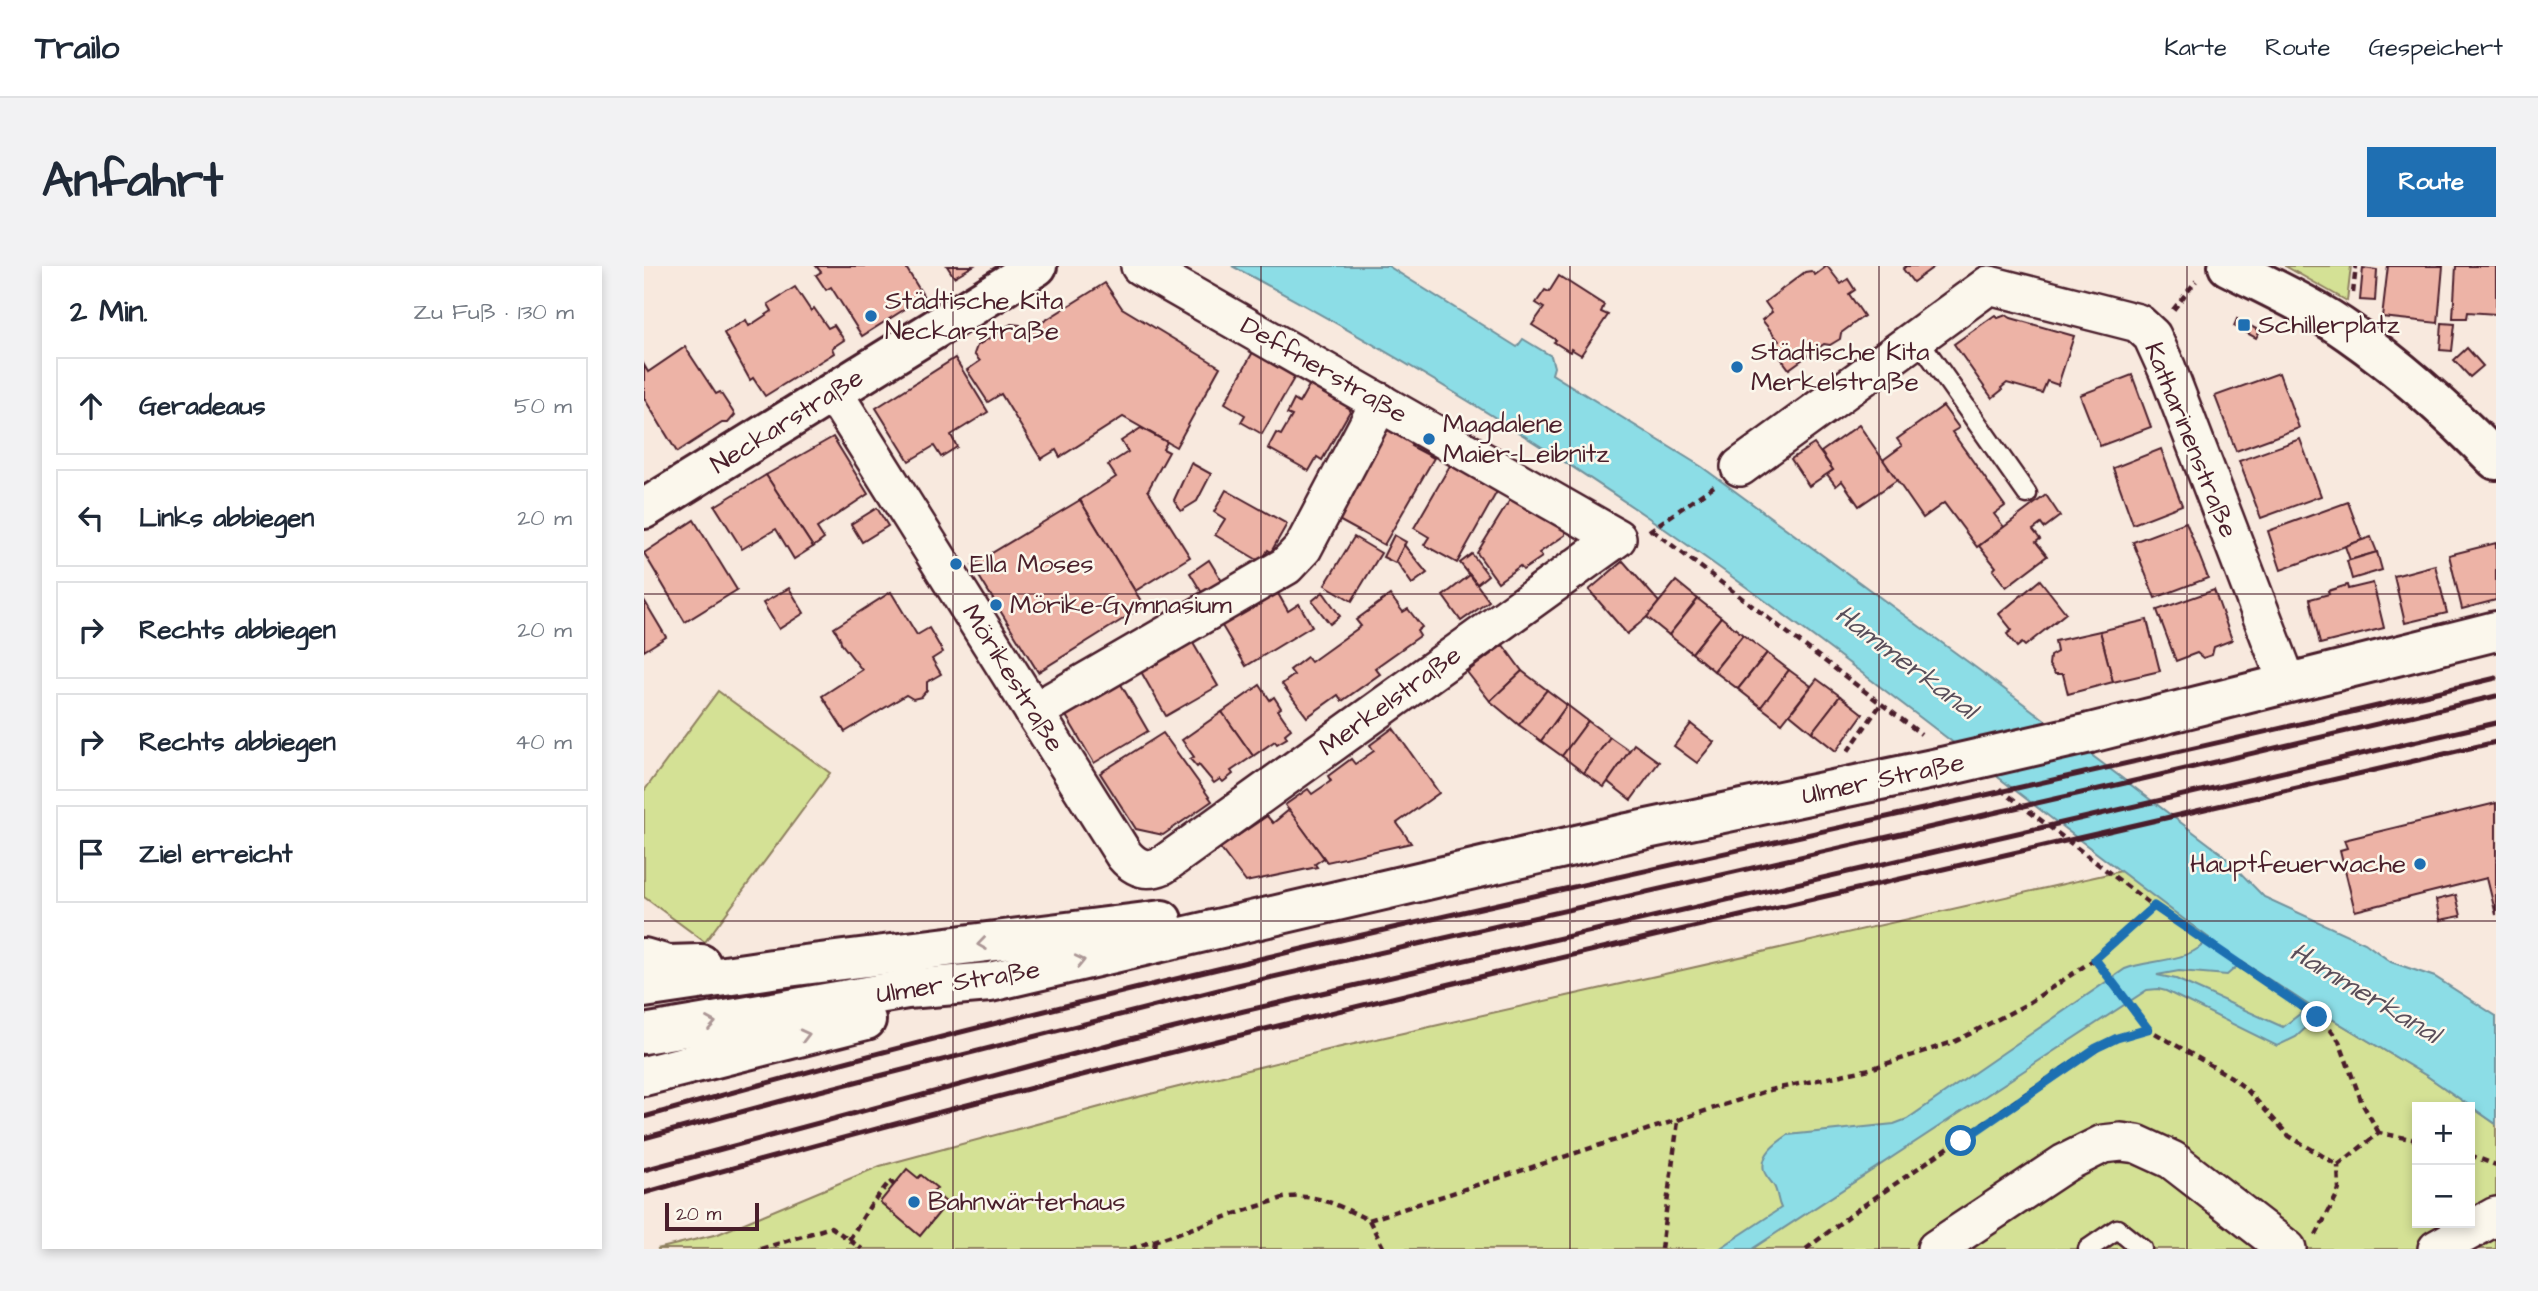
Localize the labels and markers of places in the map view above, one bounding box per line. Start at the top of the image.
place label: Städtische Kita Neckarstraße [885,283,1064,349]
place label: Schillerplatz [2258,307,2400,343]
marker: Städtische Kita Neckarstraße [863,308,879,324]
marker: Schillerplatz [2236,317,2252,333]
place label: Städtische Kita Merkelstraße [1751,334,1930,400]
marker: Städtische Kita Merkelstraße [1729,359,1745,375]
place label: Magdalene Maier-Leibnitz [1443,406,1609,472]
marker: Magdalene Maier-Leibnitz [1421,431,1437,447]
place label: Ella Moses [970,546,1094,582]
marker: Ella Moses [948,556,964,572]
place label: Mörike-Gymnasium [1010,587,1232,625]
marker: Mörike-Gymnasium [988,597,1004,613]
place label: Hauptfeuerwache [2190,846,2406,882]
marker: Hauptfeuerwache [2412,856,2428,872]
place label: Bahnwärterhaus [928,1184,1125,1220]
marker: Bahnwärterhaus [906,1194,922,1210]

